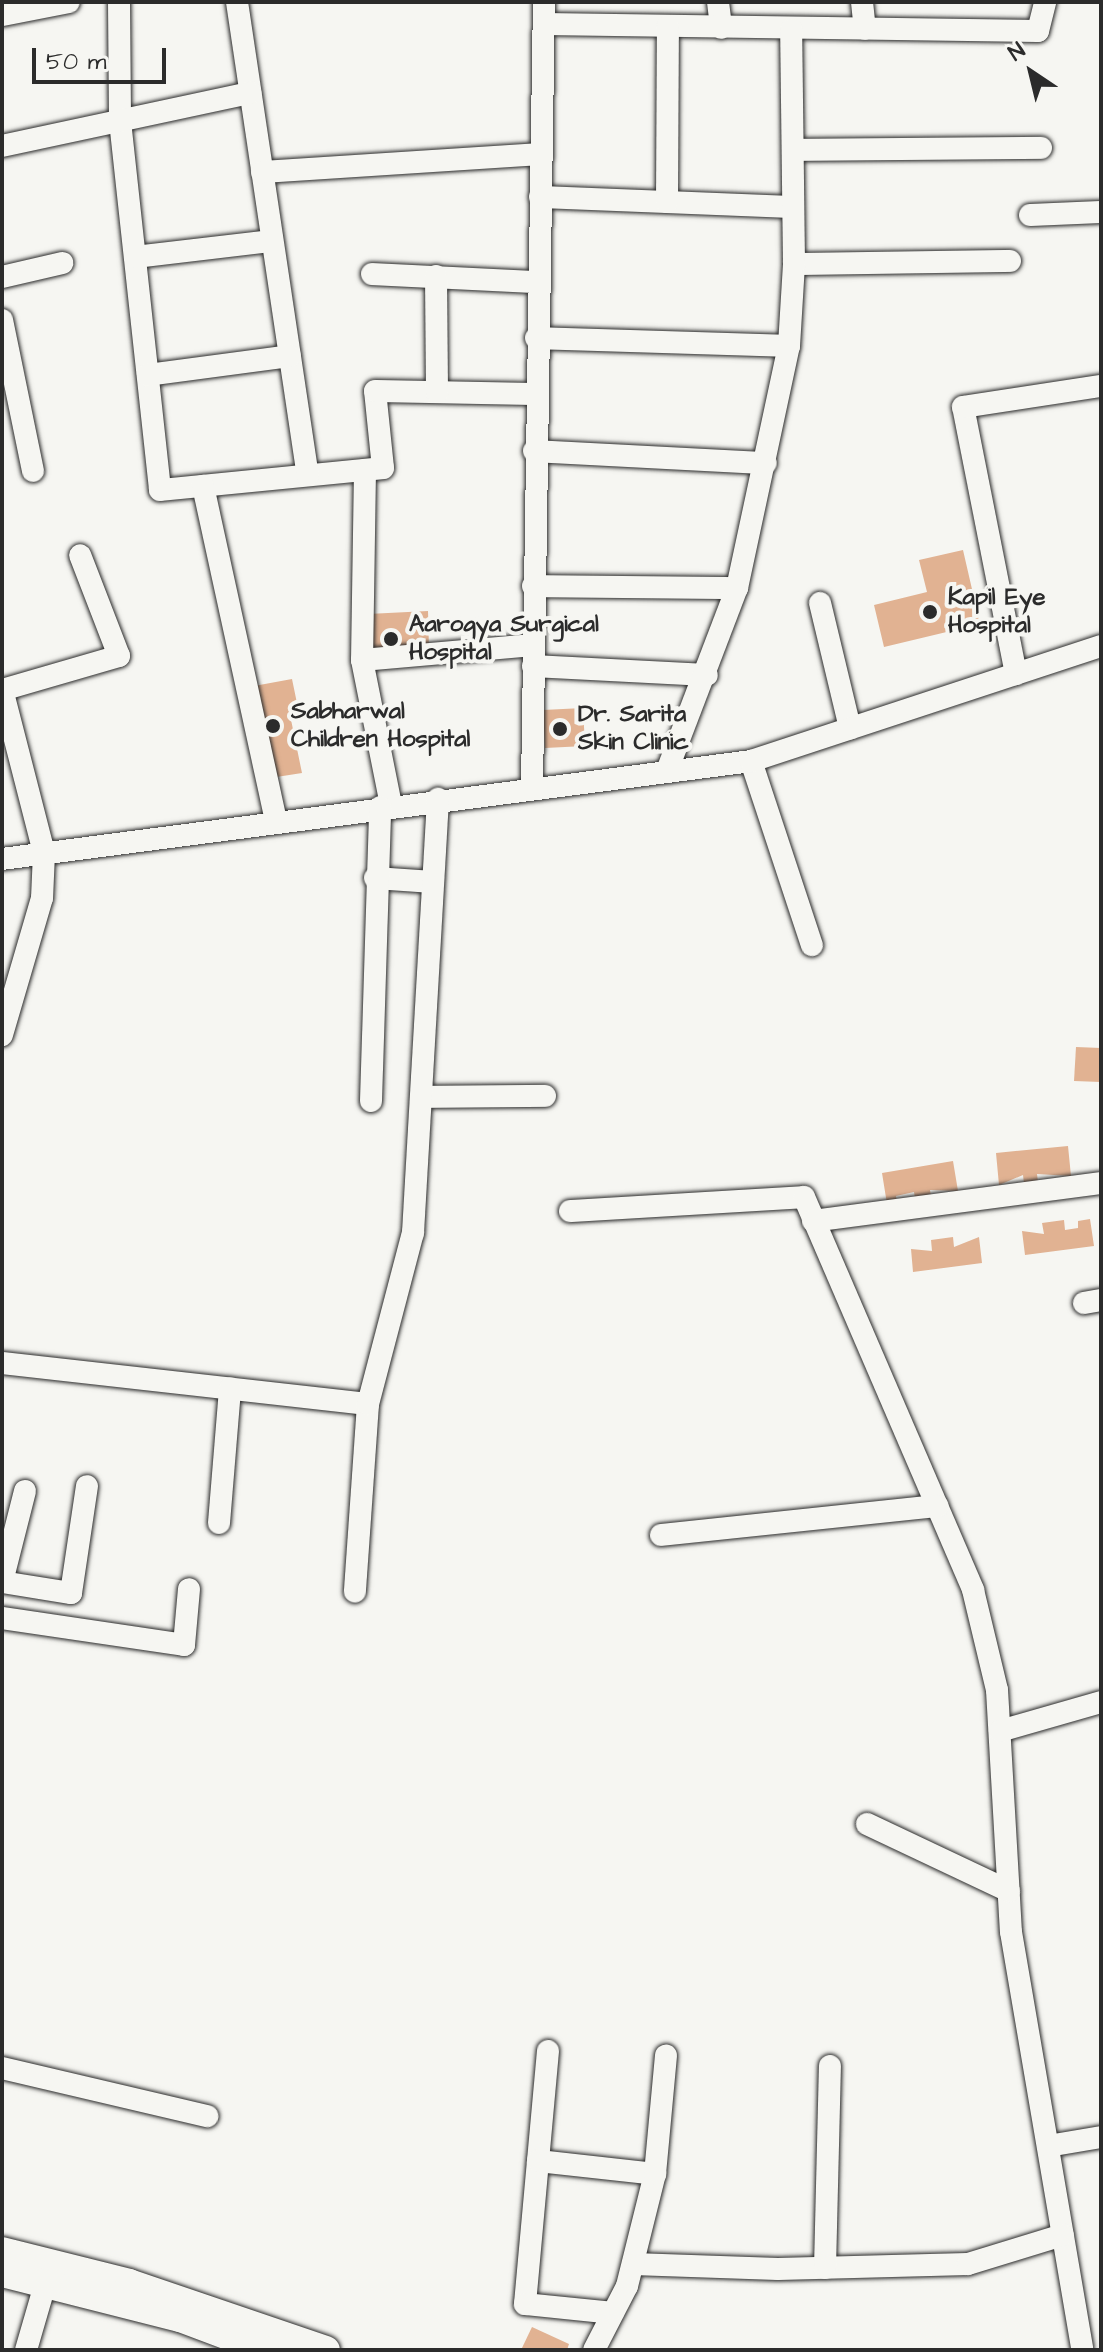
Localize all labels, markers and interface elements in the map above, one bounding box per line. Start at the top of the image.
scale bar [36,32,170,82]
north arrow [991,32,1071,112]
text: N [1002,35,1031,69]
text: 50 m [46,45,106,79]
place label: Kapil Eye Hospital [948,584,1045,640]
marker: Kapil Eye Hospital [919,601,941,623]
place label: Aarogya Surgical Hospital [409,611,599,667]
marker: Aarogya Surgical Hospital [380,628,402,650]
place label: Sabharwal Children Hospital [291,698,470,754]
place label: Dr. Sarita Skin Clinic [578,701,689,757]
marker: Sabharwal Children Hospital [262,715,284,737]
marker: Dr. Sarita Skin Clinic [549,718,571,740]

